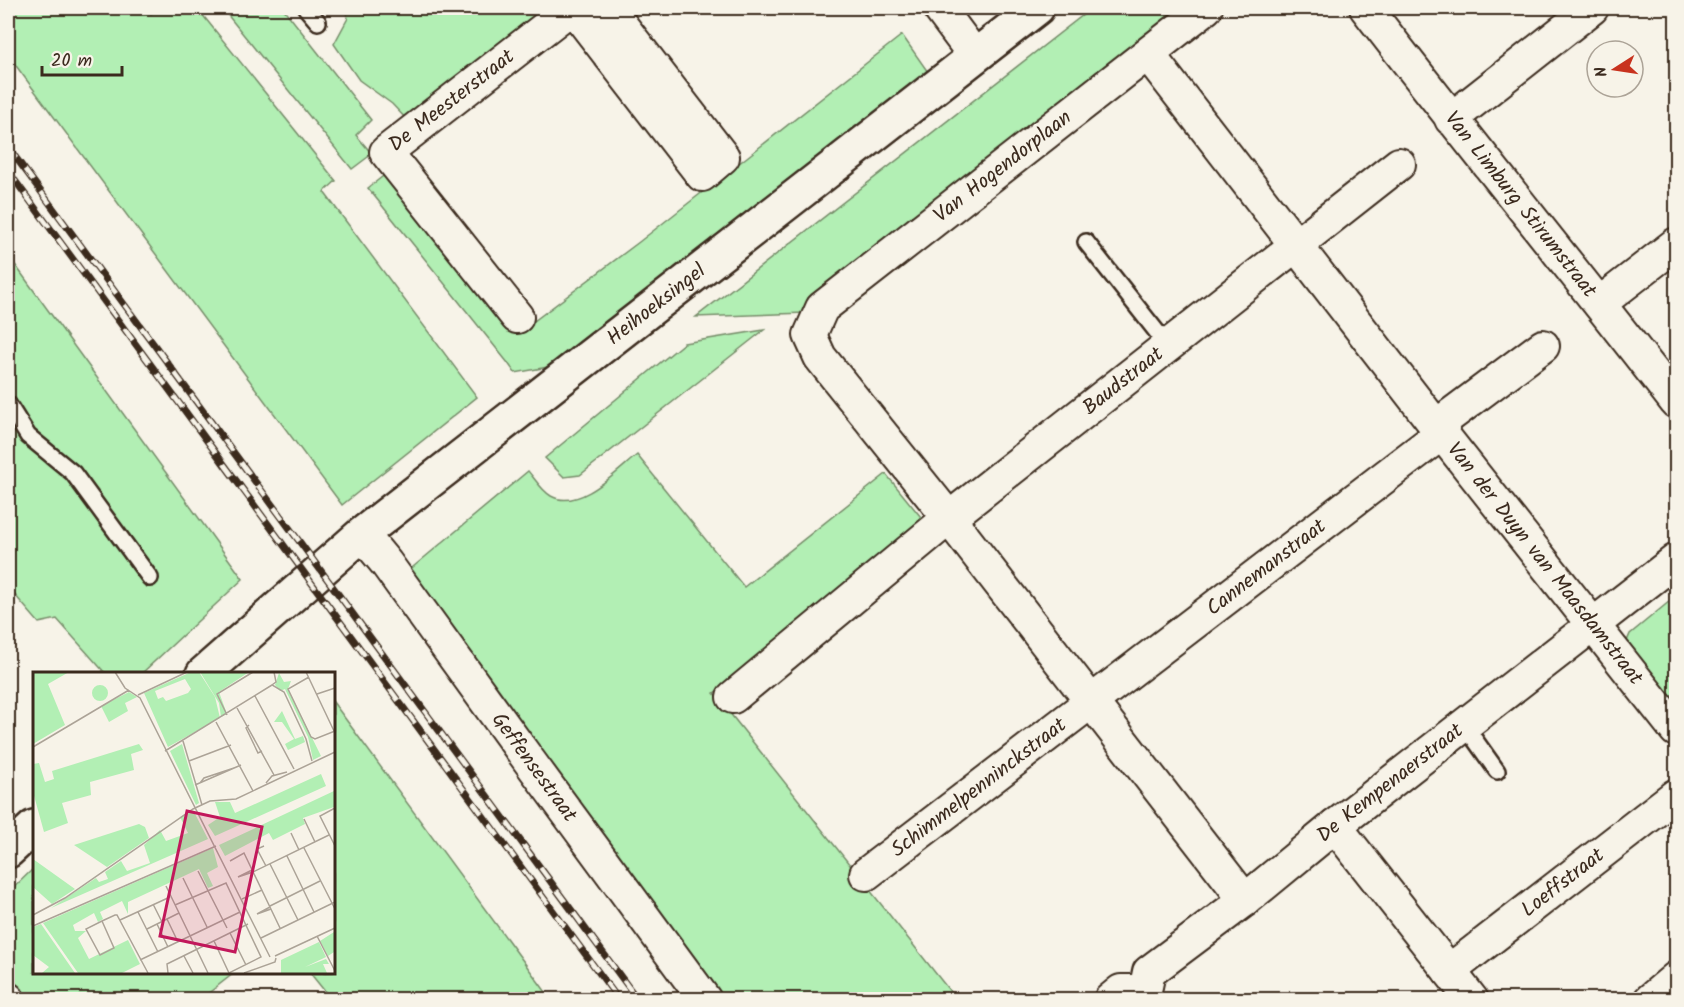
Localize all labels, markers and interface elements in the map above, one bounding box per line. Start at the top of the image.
scale bar [42,39,122,77]
north arrow [1585,39,1645,99]
street label: De Meesterstraat [382,40,523,161]
text: 20 m [51,47,92,76]
text: N [1589,64,1615,79]
street label: Van Hogendorplaan [927,102,1079,232]
street label: Van Limburg Stirumstraat [1436,104,1606,306]
street label: Heihoeksingel [600,255,713,354]
street label: Baudstraat [1075,338,1172,424]
street label: Van der Duyn van Maasdamstraat [1438,435,1652,693]
street label: Cannemanstraat [1199,510,1334,624]
inset map [33,672,334,974]
street label: Geffensestraat [483,705,586,830]
street label: Schimmelpenninckstraat [884,709,1074,866]
street label: De Kempenaerstraat [1309,714,1471,851]
street label: Loeffstraat [1514,839,1612,926]

